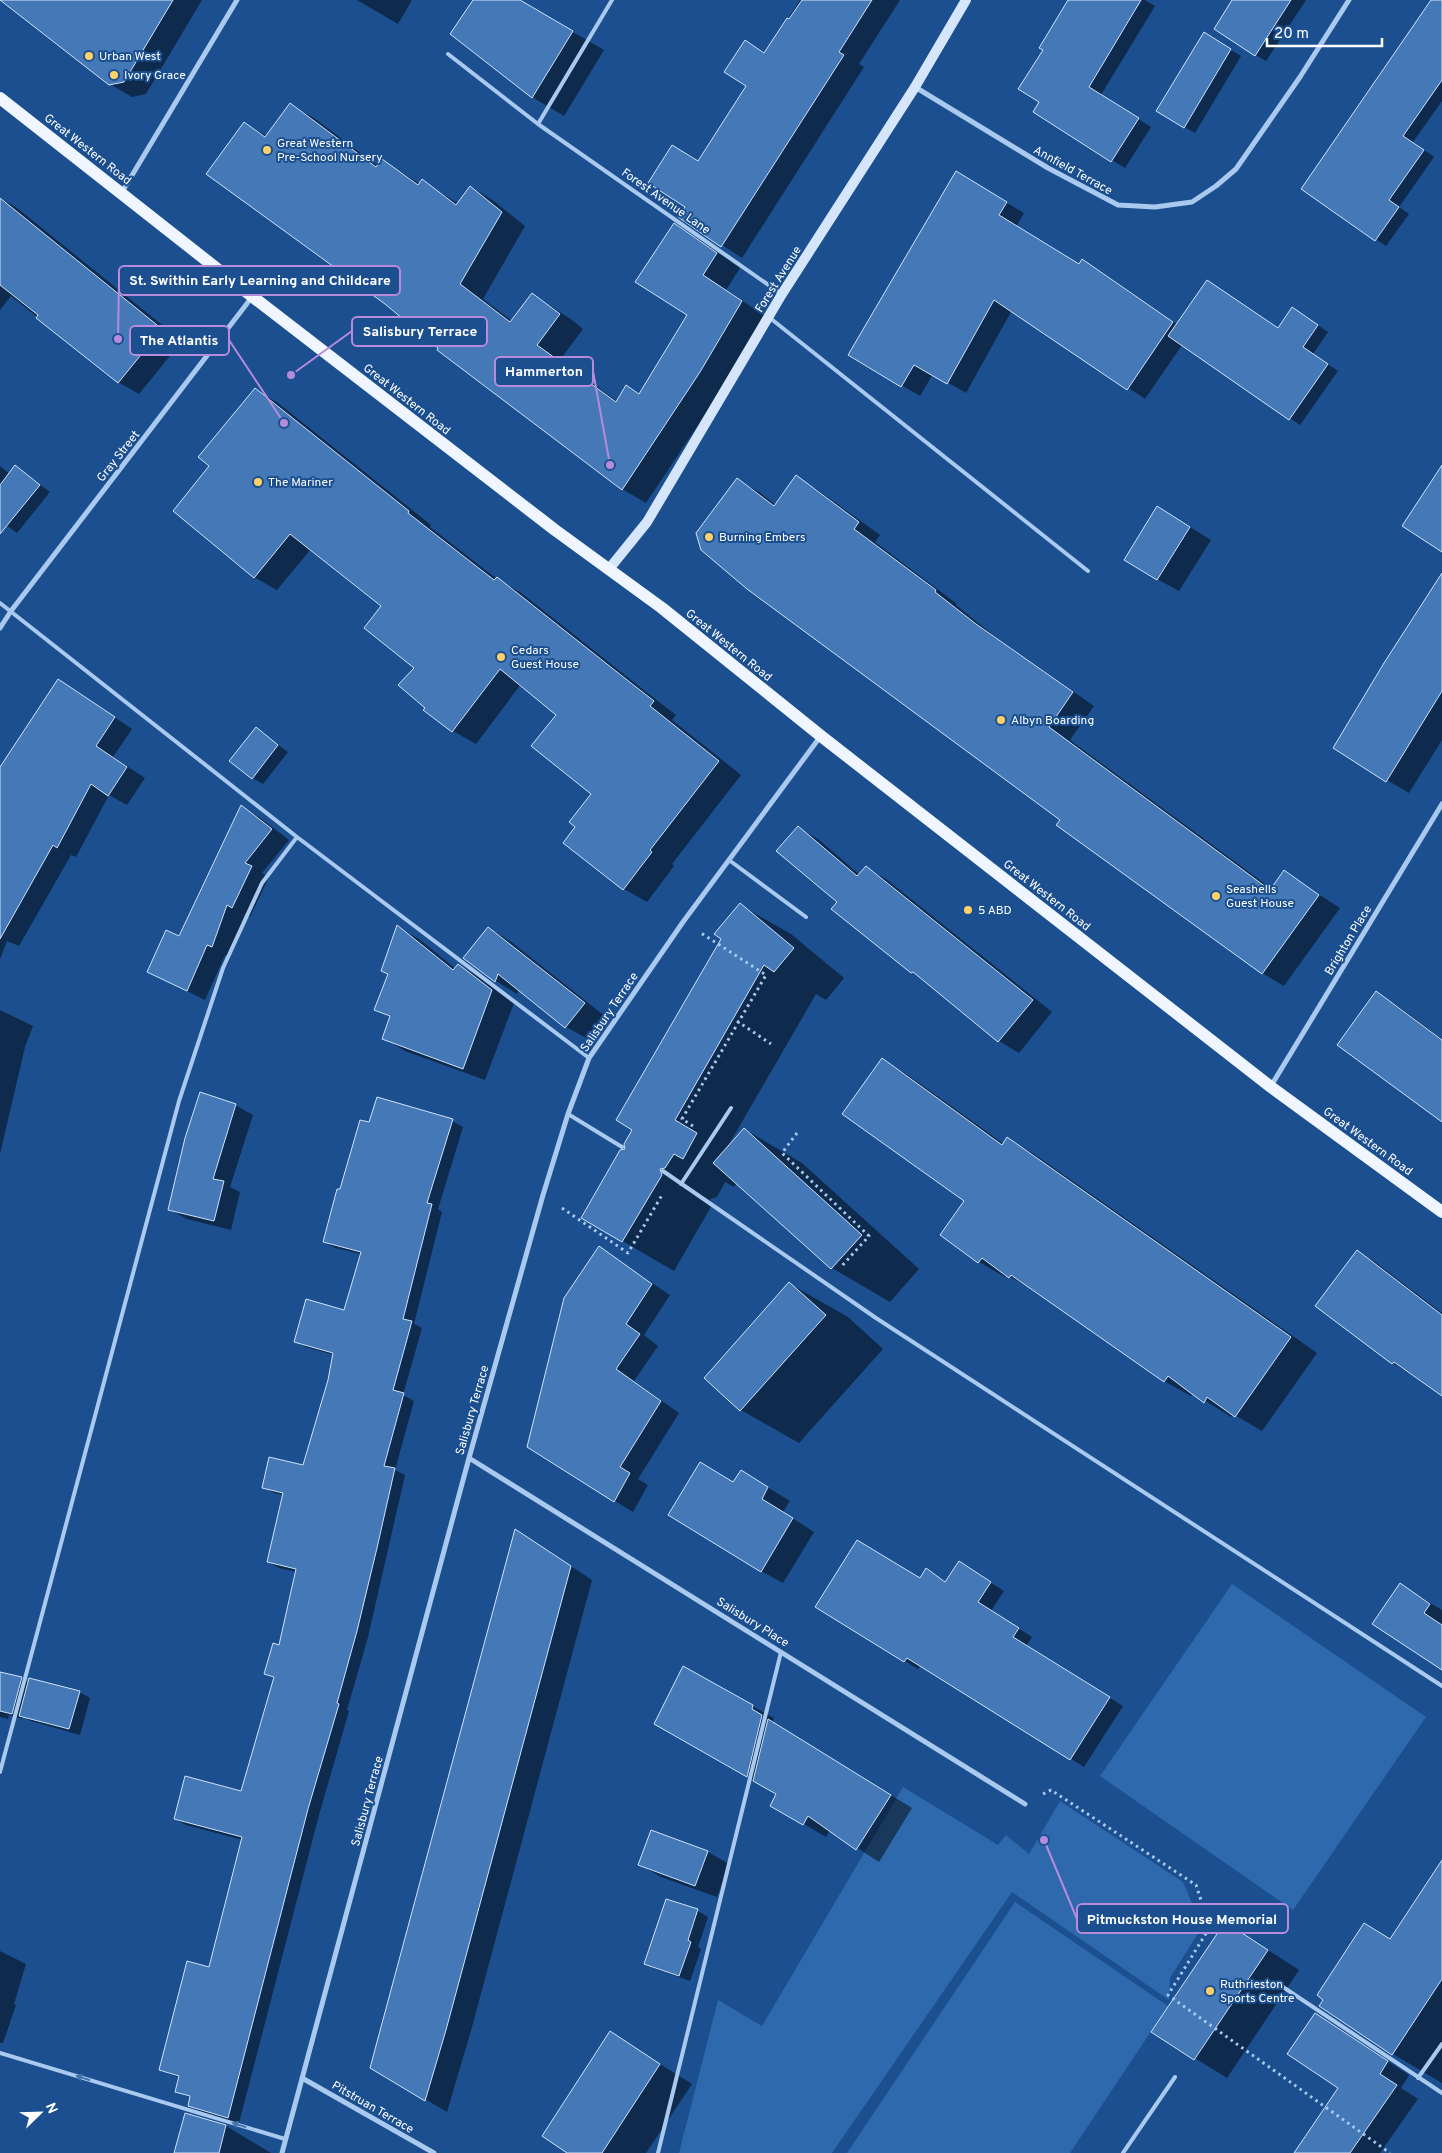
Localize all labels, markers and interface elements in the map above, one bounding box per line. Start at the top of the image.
scale bar [1267,15,1382,47]
text: 20 m [1274,25,1309,44]
place label: Urban West [99,49,161,65]
marker: Urban West [83,50,95,62]
place label: Ivory Grace [124,68,186,84]
marker: Ivory Grace [108,69,120,81]
street label: Great Western Road [40,111,134,189]
place label: Great Western Pre-School Nursery [277,136,383,166]
street label: Annfield Terrace [1030,143,1115,199]
marker: Great Western Pre-School Nursery [261,144,273,156]
street label: Forest Avenue Lane [618,165,713,238]
street label: Forest Avenue [752,243,806,316]
callout: St. Swithin Early Learning and Childcare [119,266,400,295]
text: St. Swithin Early Learning and Childcare [129,273,391,290]
callout: Salisbury Terrace [352,317,487,346]
text: Salisbury Terrace [363,324,478,341]
callout: The Atlantis [130,326,229,355]
text: The Atlantis [140,333,218,350]
callout: Hammerton [495,357,593,386]
street label: Great Western Road [359,361,453,439]
text: Hammerton [505,364,583,381]
street label: Gray Street [94,428,144,486]
place label: The Mariner [268,475,333,491]
marker: The Mariner [252,476,264,488]
place label: Burning Embers [719,530,806,546]
marker: Burning Embers [703,531,715,543]
street label: Great Western Road [682,606,775,686]
place label: Cedars Guest House [511,643,579,673]
marker: Cedars Guest House [495,651,507,663]
place label: Albyn Boarding [1011,713,1094,729]
marker: Albyn Boarding [995,714,1007,726]
street label: Great Western Road [999,857,1093,935]
place label: Seashells Guest House [1226,882,1294,912]
marker: Seashells Guest House [1210,890,1222,902]
street label: Brighton Place [1322,902,1376,979]
place label: 5 ABD [978,903,1012,919]
marker: 5 ABD [962,904,974,916]
street label: Salisbury Terrace [577,970,642,1056]
street label: Great Western Road [1319,1104,1415,1180]
street label: Salisbury Terrace [452,1363,493,1457]
street label: Salisbury Place [713,1594,792,1652]
street label: Salisbury Terrace [348,1754,388,1848]
callout: Pitmuckston House Memorial [1077,1904,1288,1933]
text: Pitmuckston House Memorial [1087,1912,1277,1929]
place label: Ruthrieston Sports Centre [1220,1977,1294,2007]
marker: Ruthrieston Sports Centre [1204,1985,1216,1997]
one-way arrow [75,2074,90,2082]
street label: Pitstruan Terrace [329,2078,416,2138]
north arrow [15,2088,65,2138]
text: N [41,2101,60,2116]
one-way arrow [231,2121,246,2129]

